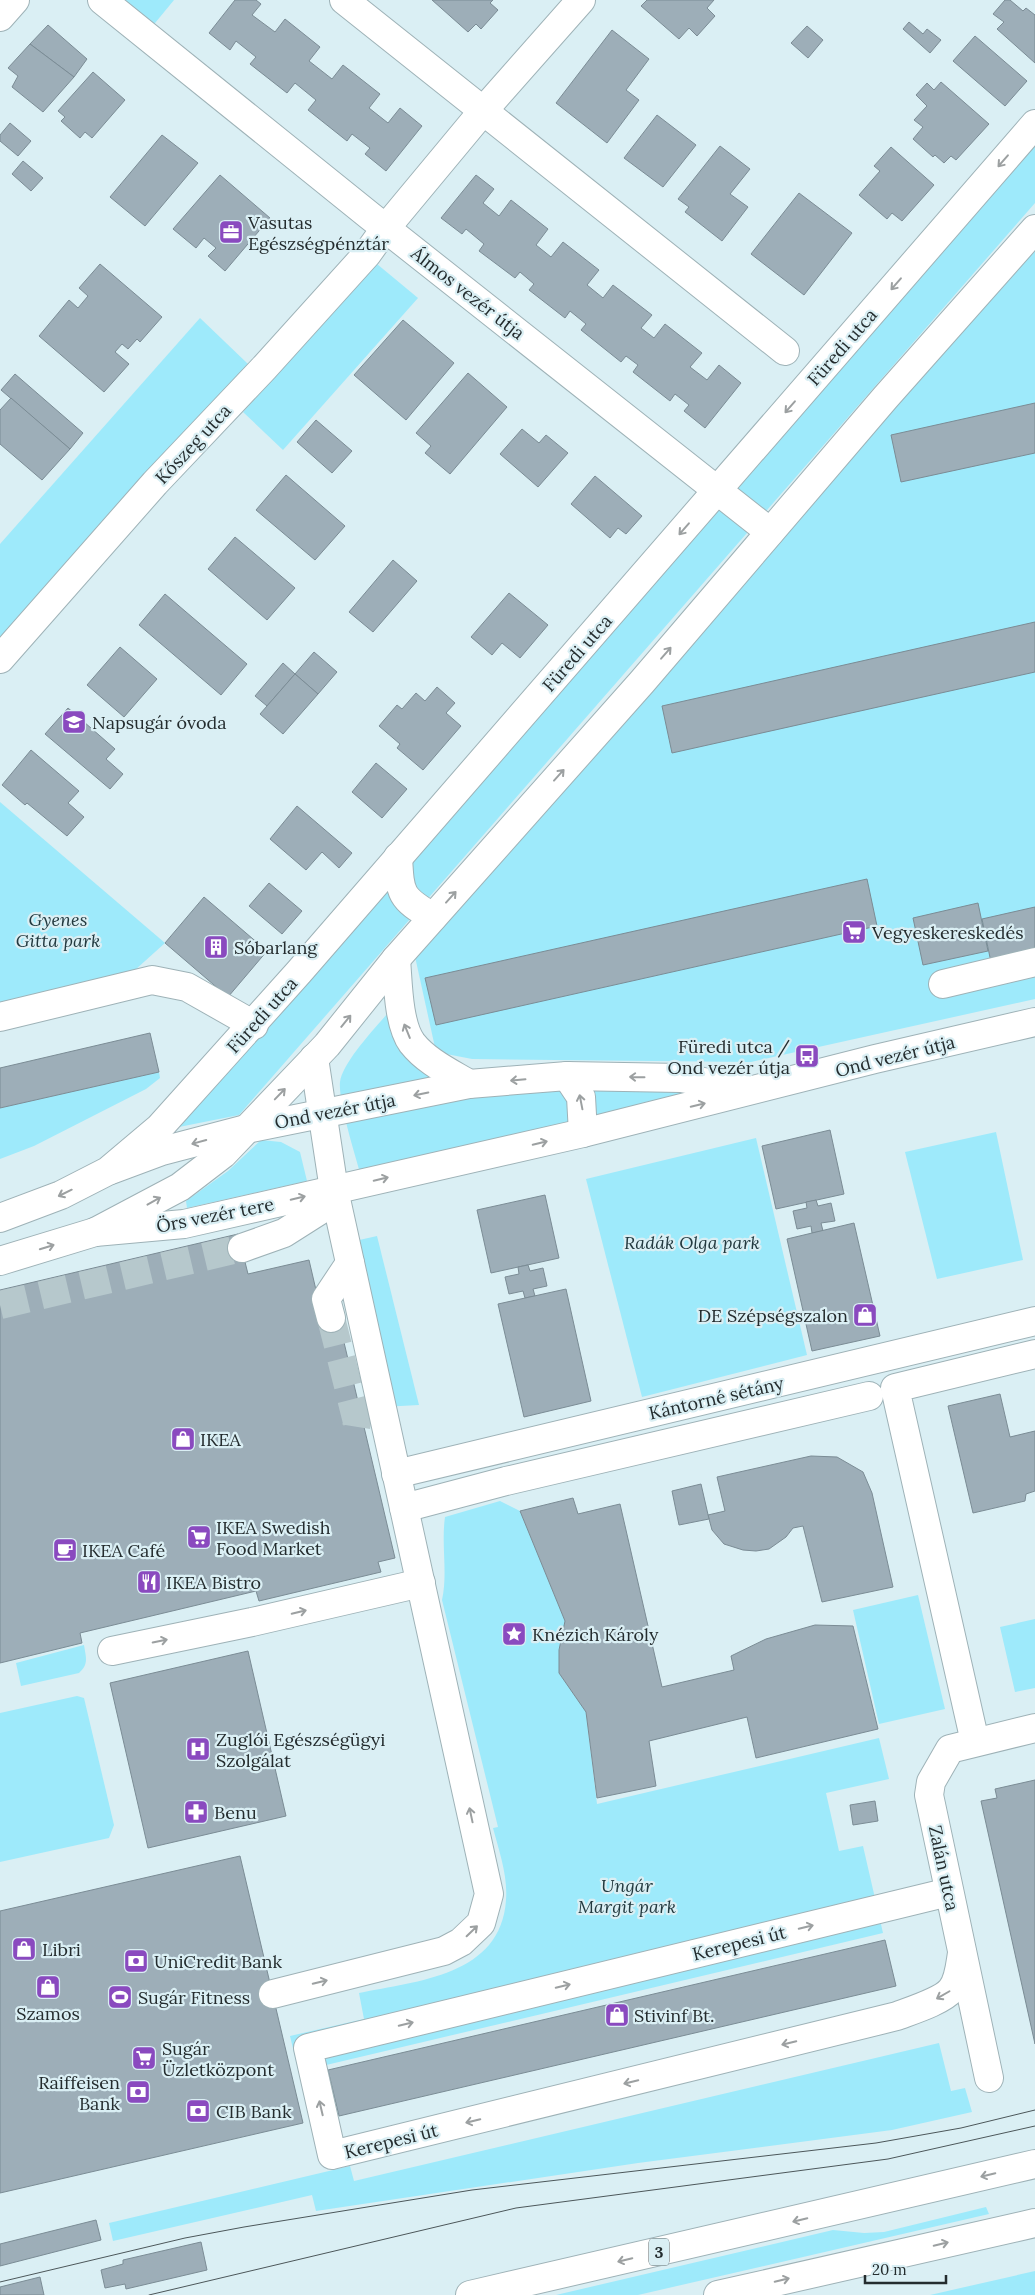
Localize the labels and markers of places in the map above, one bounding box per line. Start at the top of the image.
place label: Vasutas Egészségpénztár [247,211,389,255]
office icon: Vasutas Egészségpénztár [218,219,244,245]
school or university icon: Napsugár óvoda [61,709,87,735]
place label: Napsugár óvoda [92,711,227,734]
supermarket icon: Vegyeskereskedés [841,919,867,945]
place label: Vegyeskereskedés [871,921,1024,944]
building icon: Sóbarlang [203,934,229,960]
place label: Sóbarlang [234,936,318,959]
place label: Füredi utca / Ond vezér útja [667,1035,791,1079]
bus stop icon: Füredi utca / Ond vezér útja [794,1043,820,1069]
shop icon: DE Szépségszalon [852,1302,878,1328]
place label: DE Szépségszalon [698,1304,848,1327]
shop icon: IKEA [170,1426,196,1452]
place label: IKEA [200,1428,242,1451]
place label: IKEA Swedish Food Market [216,1516,331,1560]
supermarket icon: IKEA Swedish Food Market [186,1524,212,1550]
cafe icon: IKEA Café [52,1537,78,1563]
place label: IKEA Café [82,1539,165,1562]
restaurant icon: IKEA Bistro [136,1569,162,1595]
place label: IKEA Bistro [166,1571,261,1594]
place icon: Knézich Károly [501,1621,527,1647]
place label: Knézich Károly [532,1623,659,1646]
place label: Zuglói Egészségügyi Szolgálat [216,1728,385,1772]
hospital icon: Zuglói Egészségügyi Szolgálat [185,1736,211,1762]
pharmacy icon: Benu [183,1799,209,1825]
place label: Benu [214,1801,257,1824]
shop icon: Libri [11,1936,37,1962]
place label: Libri [42,1938,81,1961]
bank icon: UniCredit Bank [123,1948,149,1974]
place label: UniCredit Bank [154,1950,282,1973]
shop icon: Szamos [35,1974,61,2000]
sports icon: Sugár Fitness [107,1984,133,2010]
place label: Sugár Fitness [138,1986,250,2009]
place label: Szamos [16,2002,80,2025]
shop icon: Stivinf Bt. [604,2002,630,2028]
place label: Stivinf Bt. [634,2004,715,2027]
place label: Sugár Üzletközpont [162,2037,274,2081]
supermarket icon: Sugár Üzletközpont [131,2045,157,2071]
place label: Raiffeisen Bank [38,2071,120,2115]
bank icon: Raiffeisen Bank [125,2079,151,2105]
bank icon: CIB Bank [185,2098,211,2124]
place label: CIB Bank [216,2100,292,2123]

